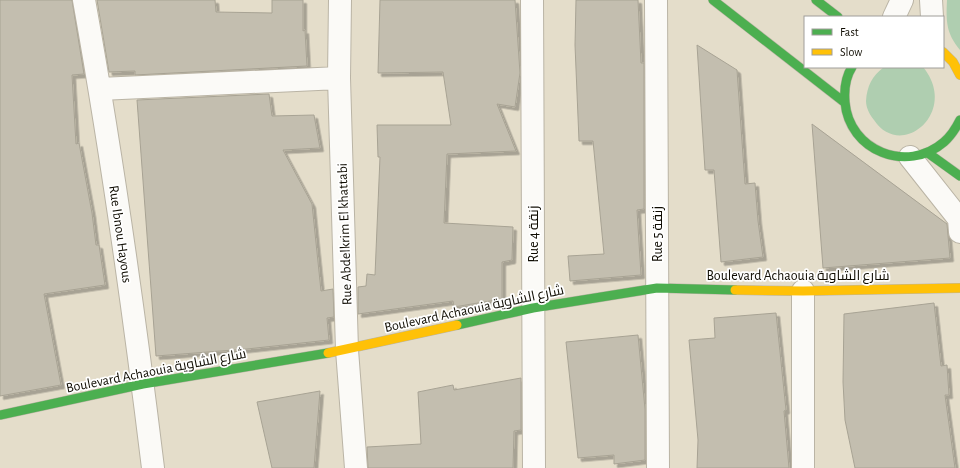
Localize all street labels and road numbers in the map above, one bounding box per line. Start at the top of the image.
street label: Rue Abdelkrim El khattabi [336,163,354,305]
street label: Rue Ibnou Hayous [106,185,134,284]
street label: Rue 4 زنقة [527,206,541,262]
street label: Rue 5 زنقة [651,206,665,262]
street label: Boulevard Achaouia شارع الشاوية [706,269,890,284]
street label: Boulevard Achaouia شارع الشاوية [383,283,565,336]
street label: Boulevard Achaouia شارع الشاوية [65,347,248,396]

